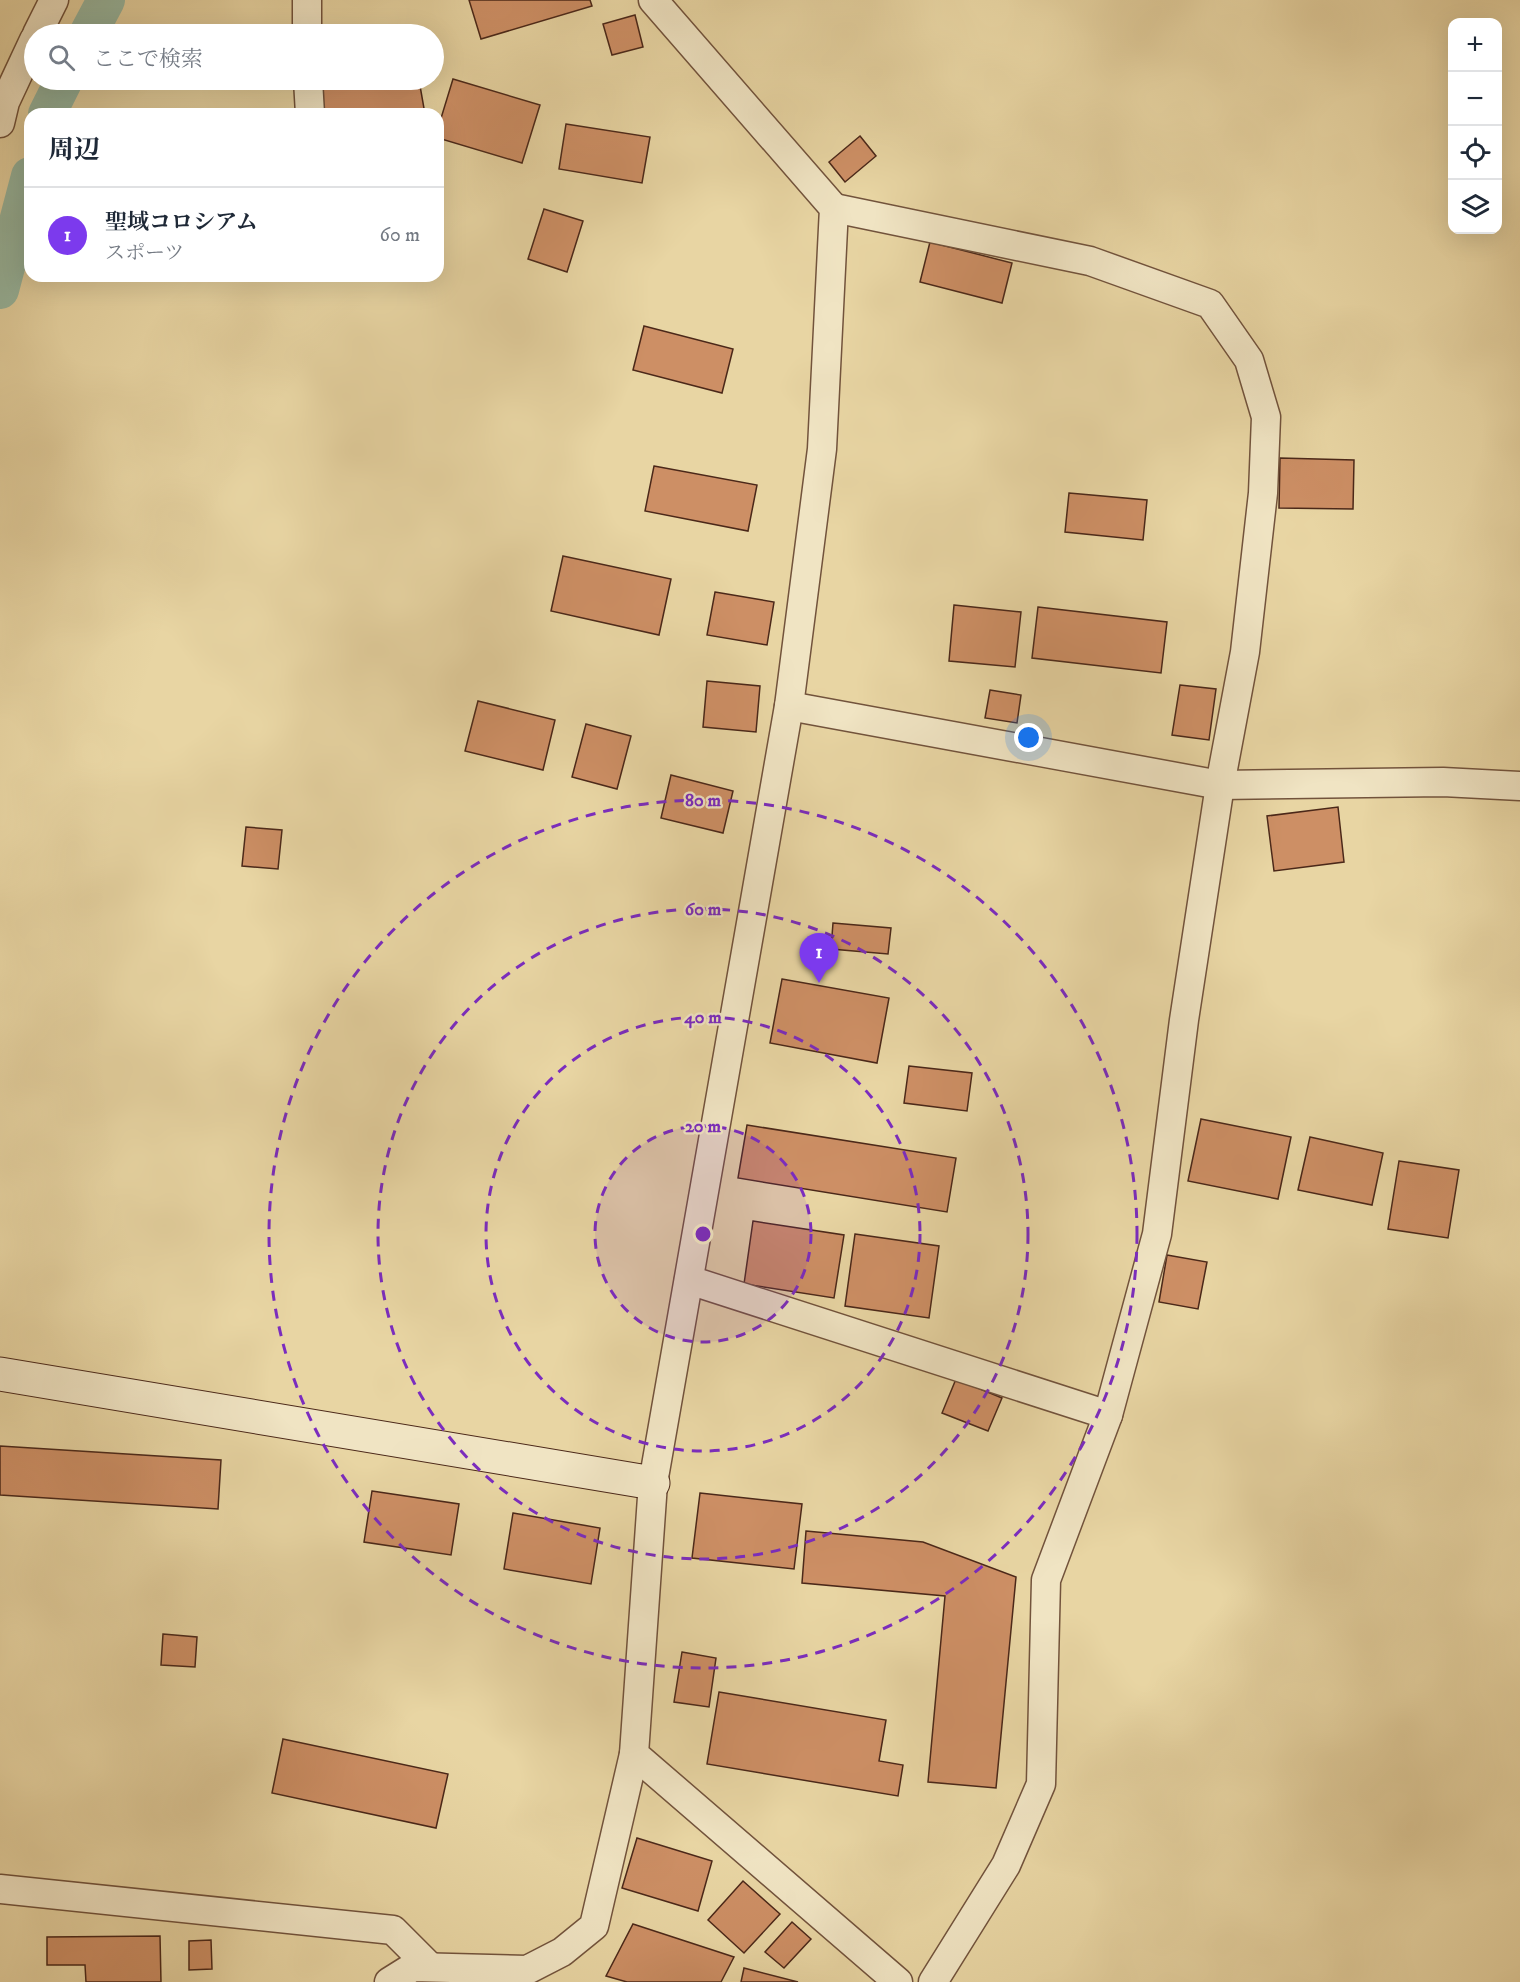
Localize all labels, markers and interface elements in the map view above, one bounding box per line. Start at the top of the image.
map controls [1448,18,1502,234]
button: + [1448,18,1502,72]
search box [24,24,444,90]
icon: search [45,41,78,74]
text: ここで検索 [93,46,203,73]
button: − [1448,72,1502,126]
button: locate [1448,126,1502,180]
text: 周辺 [48,134,100,167]
button: layers [1448,180,1502,234]
text: 聖域コロシアム [105,209,257,236]
text: 1 [64,223,71,248]
text: 60 m [380,223,420,248]
text: スポーツ [105,241,184,266]
your location [1014,723,1043,752]
text: 80 m [685,790,722,812]
text: 60 m [685,899,722,921]
pin: 1 [800,934,838,983]
text: 40 m [683,1007,722,1029]
text: 20 m [685,1116,721,1138]
centre of rings [693,1224,713,1244]

